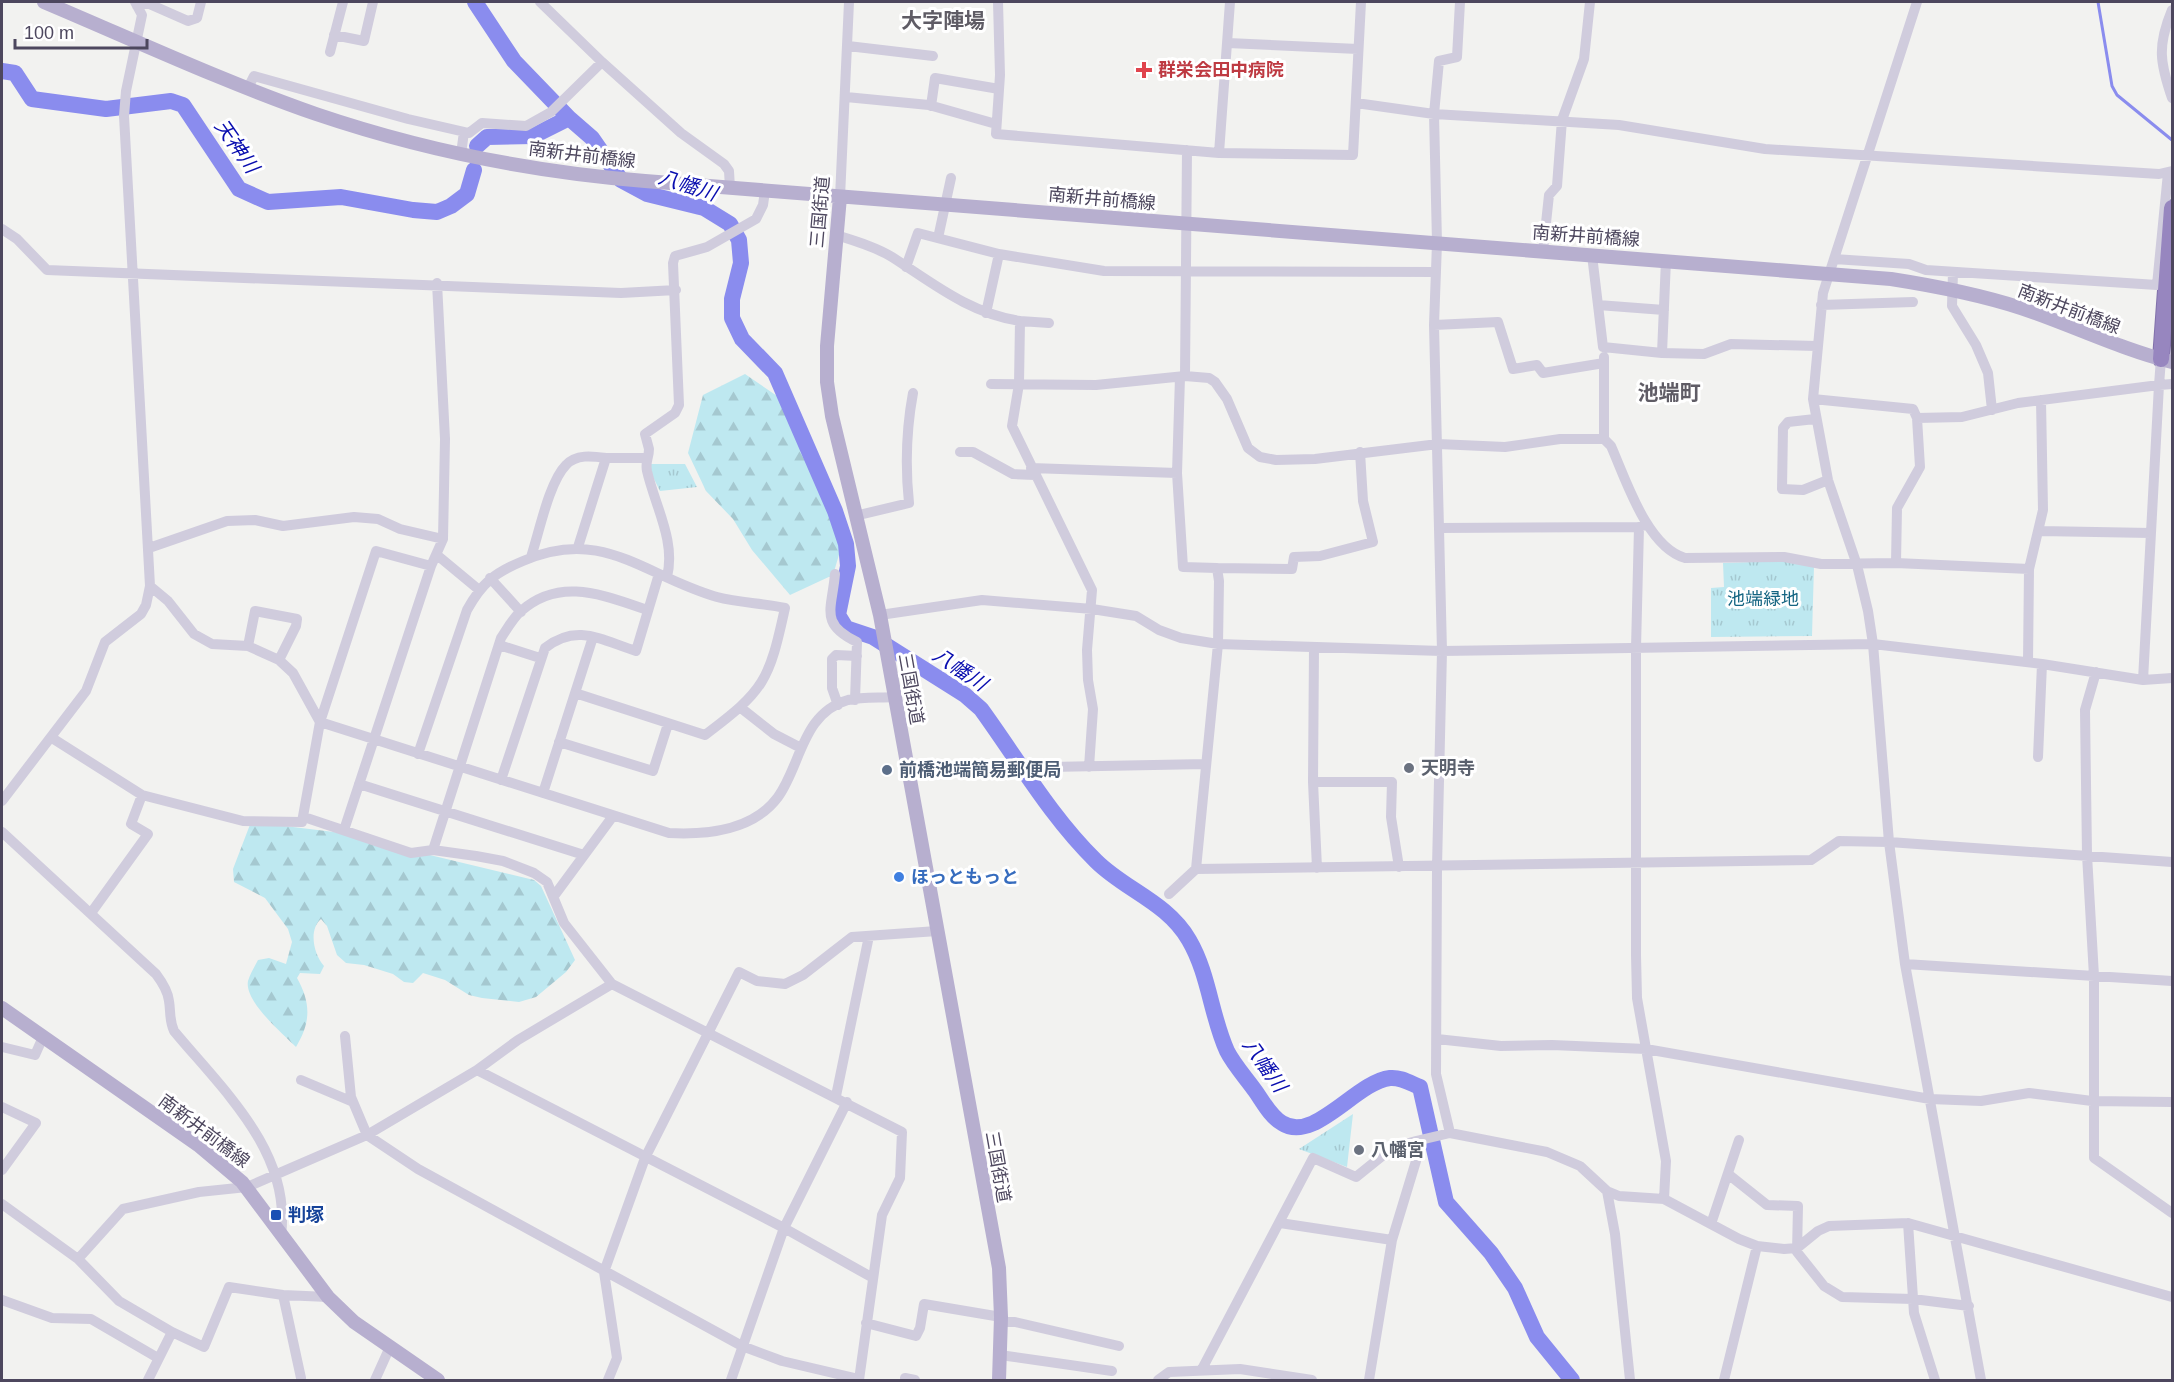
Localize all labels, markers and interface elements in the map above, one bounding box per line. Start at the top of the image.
district label: 大字陣場 [901,9,985,32]
scale bar [15,12,147,50]
text: 100 m [24,23,74,43]
place label: 群栄会田中病院 [1158,60,1284,80]
marker: 群栄会田中病院 [1135,61,1153,79]
water label: 天神川 [211,115,264,179]
street label: 南新井前橋線 [527,138,637,172]
water label: 八幡川 [656,165,722,205]
street label: 三国街道 [807,175,833,249]
street label: 南新井前橋線 [1047,184,1157,214]
street label: 南新井前橋線 [1531,222,1641,250]
street label: 南新井前橋線 [2015,280,2123,338]
district label: 池端町 [1638,381,1701,404]
park label: 池端緑地 [1727,589,1799,609]
water label: 八幡川 [929,643,993,696]
street label: 三国街道 [895,652,927,726]
place label: 天明寺 [1421,758,1475,778]
place label: 前橋池端簡易郵便局 [899,760,1061,780]
marker: 天明寺 [1402,761,1416,775]
marker: 前橋池端簡易郵便局 [880,763,894,777]
place label: ほっともっと [911,867,1019,887]
marker: ほっともっと [892,870,906,884]
water label: 八幡川 [1239,1034,1292,1098]
street label: 南新井前橋線 [155,1091,253,1171]
street label: 三国街道 [982,1130,1014,1204]
place label: 八幡宮 [1371,1140,1425,1160]
marker: 八幡宮 [1352,1143,1366,1157]
place label: 判塚 [288,1205,324,1225]
marker: 判塚 [269,1208,283,1222]

